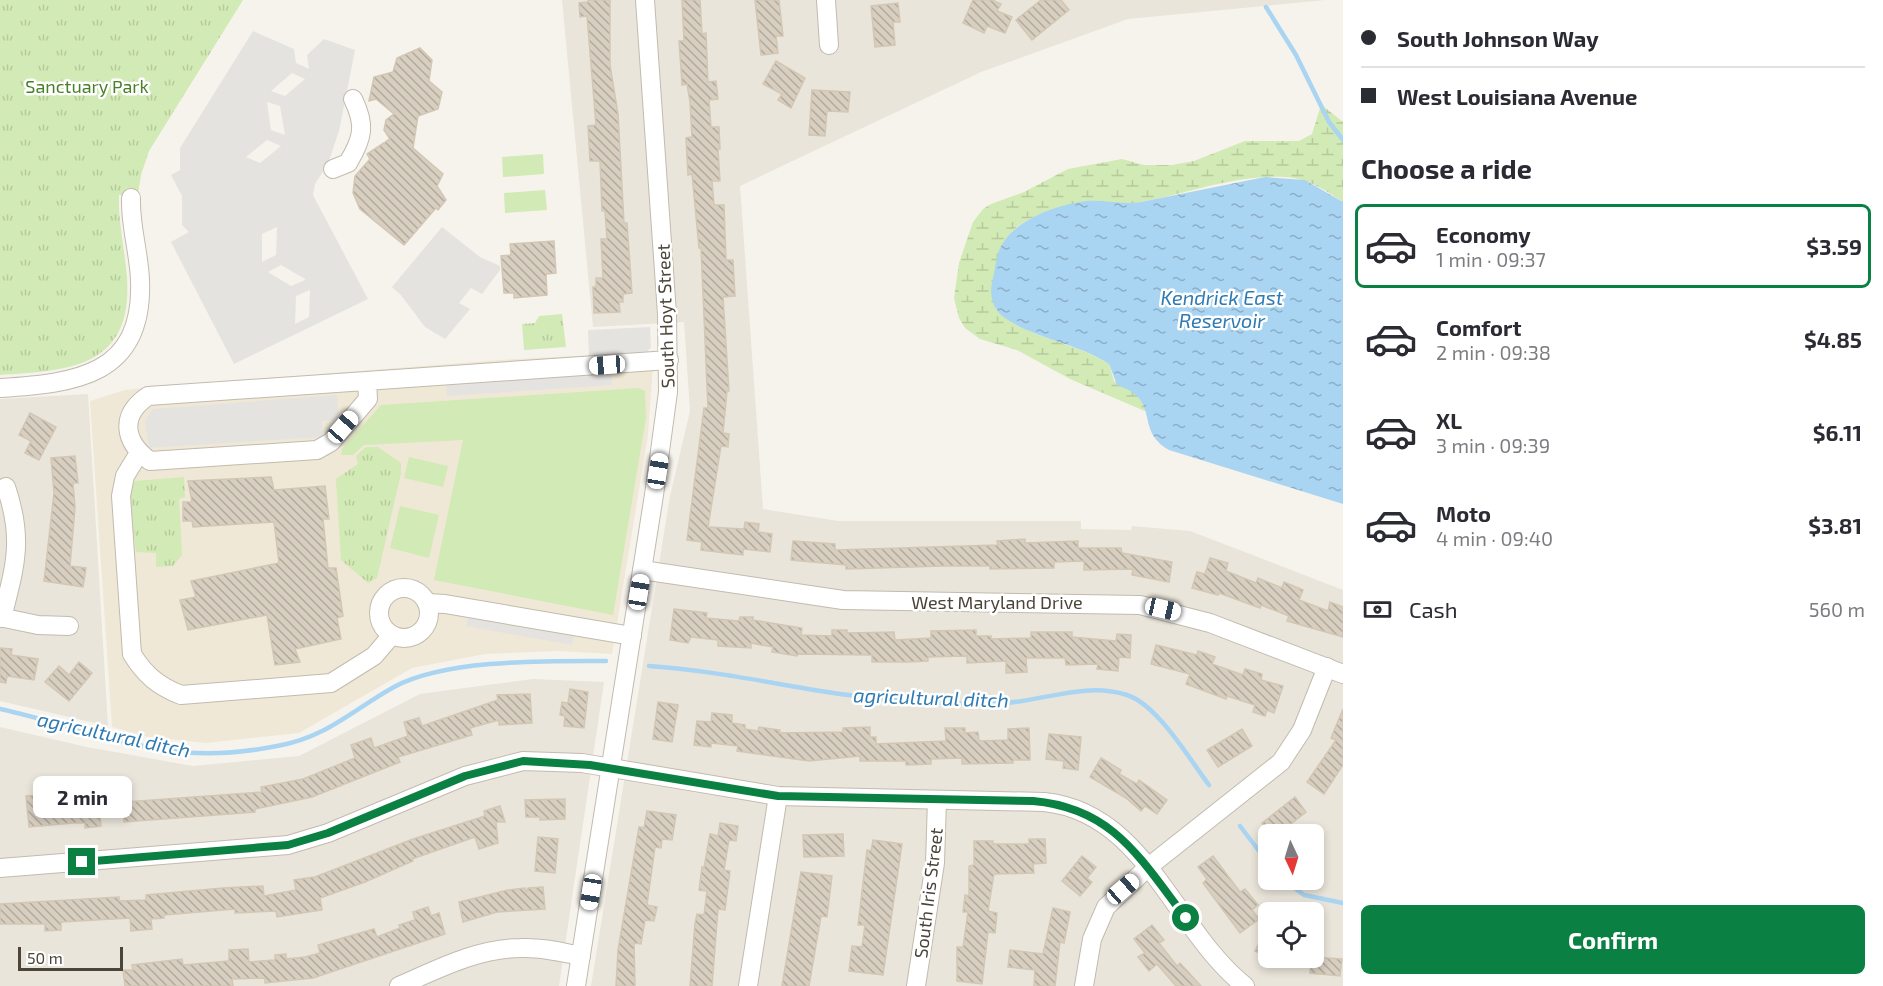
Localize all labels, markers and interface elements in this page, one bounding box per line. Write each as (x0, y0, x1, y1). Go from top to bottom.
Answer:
text: South Johnson Way (1397, 25, 1599, 51)
park label: Sanctuary Park (25, 75, 149, 97)
text: West Louisiana Avenue (1397, 83, 1637, 109)
text: Choose a ride (1361, 152, 1532, 184)
icon: car (1364, 219, 1418, 273)
text: Economy (1436, 221, 1531, 247)
text: $3.59 (1806, 233, 1862, 259)
street label: South Hoyt Street (651, 243, 679, 389)
text: 1 min · 09:37 (1436, 247, 1546, 271)
water label: Kendrick East Reservoir (1161, 285, 1284, 332)
icon: car (1364, 312, 1418, 366)
text: Comfort (1436, 314, 1521, 340)
text: $4.85 (1804, 326, 1862, 352)
text: 2 min · 09:38 (1436, 340, 1551, 364)
car (588, 355, 626, 375)
icon: car (1364, 405, 1418, 459)
text: XL (1436, 407, 1462, 433)
car (324, 408, 362, 446)
text: $6.11 (1813, 419, 1862, 445)
text: 3 min · 09:39 (1436, 433, 1550, 457)
car (646, 452, 670, 490)
icon: car (1364, 498, 1418, 552)
text: Moto (1436, 500, 1491, 526)
text: $3.81 (1808, 512, 1862, 538)
text: 4 min · 09:40 (1436, 526, 1553, 550)
car (627, 573, 651, 611)
street label: West Maryland Drive (911, 591, 1083, 613)
icon: cash (1361, 593, 1394, 626)
car (1143, 596, 1183, 622)
text: Cash (1409, 596, 1458, 622)
text: 560 m (1809, 597, 1865, 621)
water label: agricultural ditch (853, 682, 1009, 712)
water label: agricultural ditch (35, 706, 193, 762)
callout: 2 min (32, 775, 132, 817)
text: 2 min (57, 785, 108, 809)
north arrow (1258, 824, 1324, 890)
map controls (1258, 824, 1324, 968)
street label: South Iris Street (909, 826, 947, 960)
route end (68, 848, 95, 875)
car (1104, 870, 1142, 908)
car (579, 873, 603, 911)
button: locate (1258, 902, 1324, 968)
route start (1172, 904, 1199, 931)
button: Confirm (1361, 905, 1865, 974)
scale bar (18, 944, 123, 972)
text: 50 m (27, 948, 63, 967)

